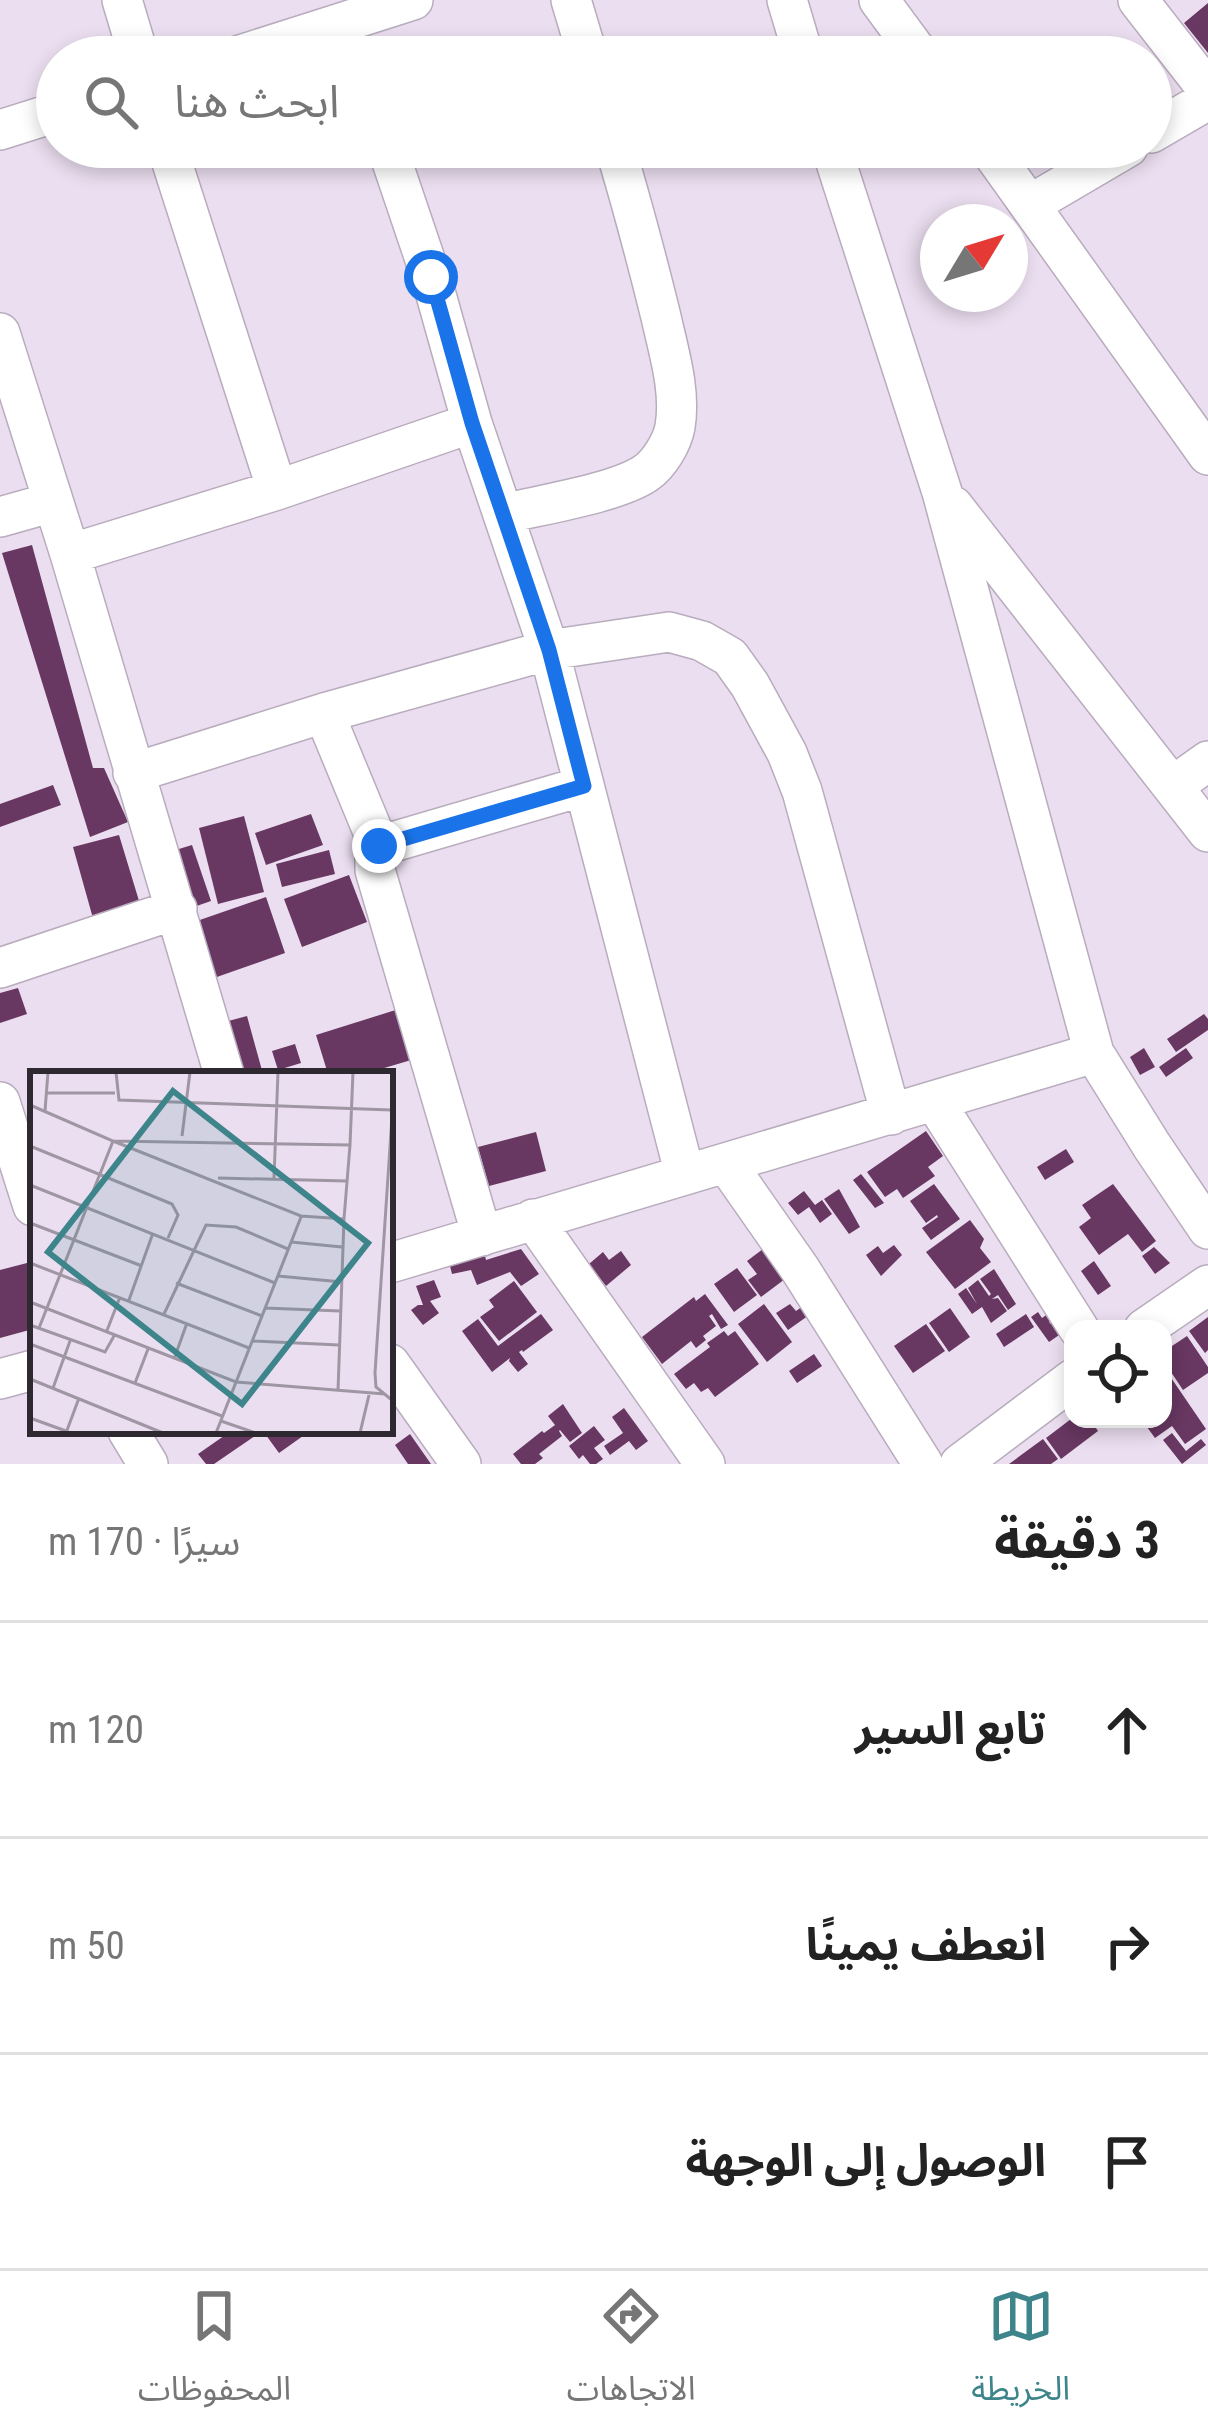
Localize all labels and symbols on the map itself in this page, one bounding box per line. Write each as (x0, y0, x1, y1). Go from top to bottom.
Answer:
north arrow (920, 204, 1028, 312)
route start (404, 250, 458, 304)
route end (352, 819, 406, 873)
inset map (30, 1071, 393, 1434)

